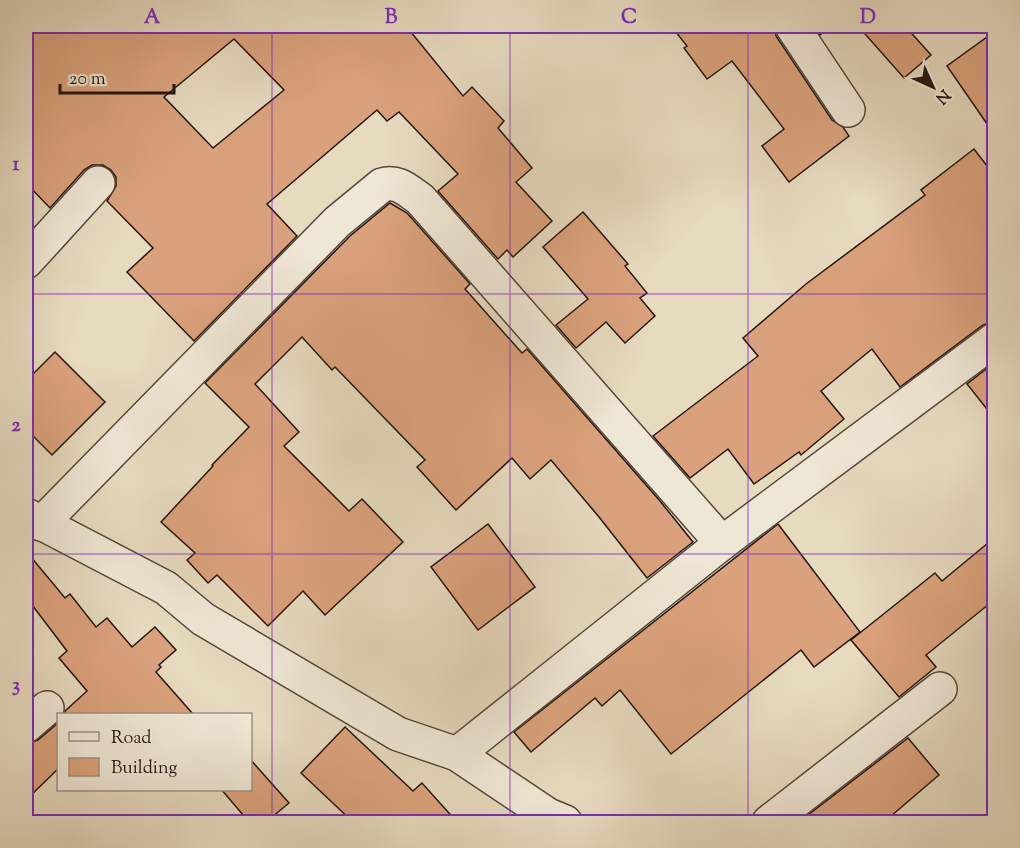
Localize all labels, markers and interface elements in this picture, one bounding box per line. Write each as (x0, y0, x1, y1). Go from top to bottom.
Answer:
text: A (144, 4, 161, 33)
text: B (385, 4, 398, 33)
text: C (621, 4, 637, 33)
text: D (860, 4, 876, 33)
scale bar (60, 57, 174, 95)
north arrow (903, 57, 963, 117)
text: 20 m (69, 67, 106, 93)
text: N (929, 83, 954, 109)
text: 1 (13, 151, 20, 180)
text: 2 (11, 412, 21, 441)
text: 3 (12, 672, 20, 701)
legend (57, 713, 252, 791)
text: Road (111, 726, 151, 752)
text: Building (111, 756, 177, 782)

